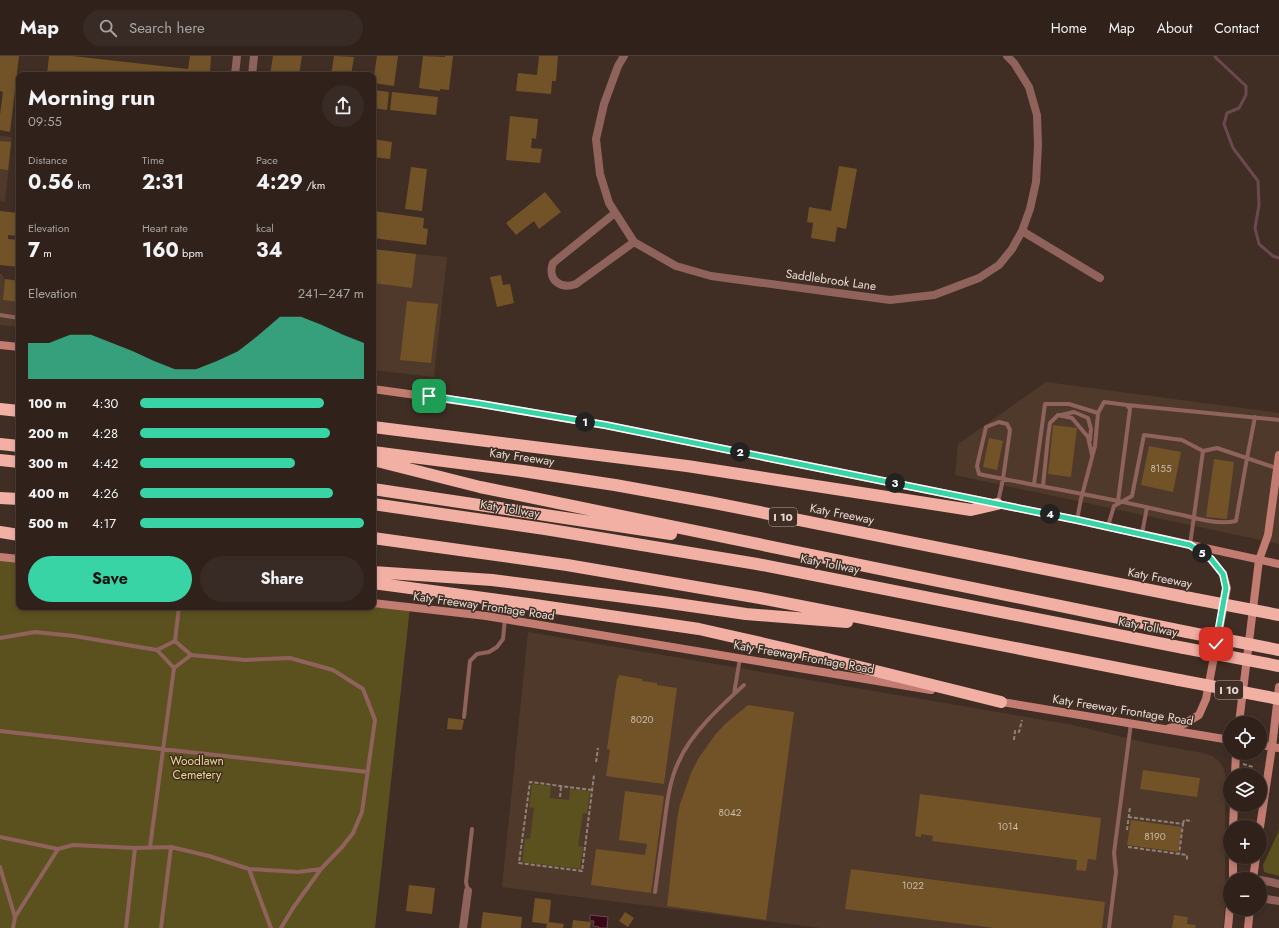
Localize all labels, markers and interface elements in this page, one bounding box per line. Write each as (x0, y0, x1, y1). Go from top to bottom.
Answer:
search box (83, 10, 363, 46)
text: Map (20, 14, 59, 41)
icon: search (97, 17, 119, 39)
text: Search here (129, 17, 205, 39)
text: Home (1051, 18, 1087, 38)
text: Map (1109, 18, 1135, 38)
text: About (1157, 18, 1192, 38)
text: Contact (1214, 18, 1259, 38)
text: Morning run (28, 81, 155, 113)
button: share (322, 85, 364, 127)
text: 09:55 (28, 112, 62, 131)
text: Distance (28, 152, 67, 168)
text: Time (142, 152, 164, 168)
text: Pace (256, 152, 278, 168)
text: 0.56 (28, 168, 74, 197)
text: 2:31 (142, 168, 184, 197)
text: 4:29 (256, 168, 303, 197)
text: km (74, 177, 91, 193)
text: /km (303, 177, 325, 193)
text: Elevation (28, 220, 70, 236)
text: Heart rate (142, 220, 188, 236)
text: kcal (256, 220, 274, 236)
text: 7 (28, 236, 40, 265)
text: 160 (142, 236, 179, 265)
text: 34 (256, 236, 282, 265)
text: m (40, 245, 52, 261)
text: bpm (179, 245, 203, 261)
street label: Saddlebrook Lane (784, 265, 878, 295)
text: Elevation (28, 284, 77, 303)
text: 241–247 m (298, 284, 364, 303)
pin (412, 379, 446, 413)
icon: arrive (418, 385, 440, 407)
text: 100 m (28, 394, 66, 413)
text: 4:30 (92, 394, 118, 413)
pin: 1 (575, 412, 595, 432)
text: 1 (582, 414, 588, 430)
text: 200 m (28, 424, 68, 443)
text: 4:28 (92, 424, 118, 443)
pin: 2 (730, 442, 750, 462)
street label: Katy Freeway (488, 444, 556, 471)
text: 2 (736, 444, 744, 460)
text: 300 m (28, 454, 68, 473)
text: 4:42 (92, 454, 118, 473)
house number: 8155 (1150, 461, 1172, 476)
pin: 3 (885, 473, 905, 493)
text: 3 (892, 475, 898, 491)
text: 400 m (28, 484, 69, 503)
text: 4:26 (92, 484, 118, 503)
street label: Katy Tollway (479, 495, 542, 523)
street label: Katy Freeway (808, 499, 876, 529)
pin: 4 (1040, 504, 1060, 524)
text: 4 (1046, 506, 1054, 522)
road number: I 10 (769, 508, 797, 526)
text: 500 m (28, 514, 68, 533)
text: 4:17 (92, 514, 116, 533)
pin: 5 (1192, 543, 1212, 563)
text: 5 (1198, 545, 1206, 561)
street label: Katy Tollway (799, 549, 862, 579)
button: Save (28, 556, 192, 602)
button: Share (200, 556, 364, 602)
street label: Katy Freeway (1126, 563, 1194, 593)
street label: Katy Freeway Frontage Road (412, 587, 556, 625)
street label: Katy Tollway (1117, 612, 1180, 642)
pin (1199, 627, 1233, 661)
icon: check (1205, 633, 1227, 655)
street label: Katy Freeway Frontage Road (732, 636, 876, 678)
road number: I 10 (1215, 681, 1243, 699)
street label: Katy Freeway Frontage Road (1051, 690, 1195, 730)
house number: 8020 (630, 712, 654, 727)
map controls (1223, 716, 1267, 916)
button: locate (1223, 716, 1267, 760)
park label: Woodlawn Cemetery (170, 752, 224, 784)
button: layers (1223, 768, 1267, 812)
house number: 8042 (719, 805, 742, 820)
house number: 1014 (998, 819, 1019, 834)
button: + (1223, 820, 1267, 864)
house number: 8190 (1144, 829, 1166, 844)
button: − (1223, 872, 1267, 916)
house number: 1022 (902, 878, 924, 893)

